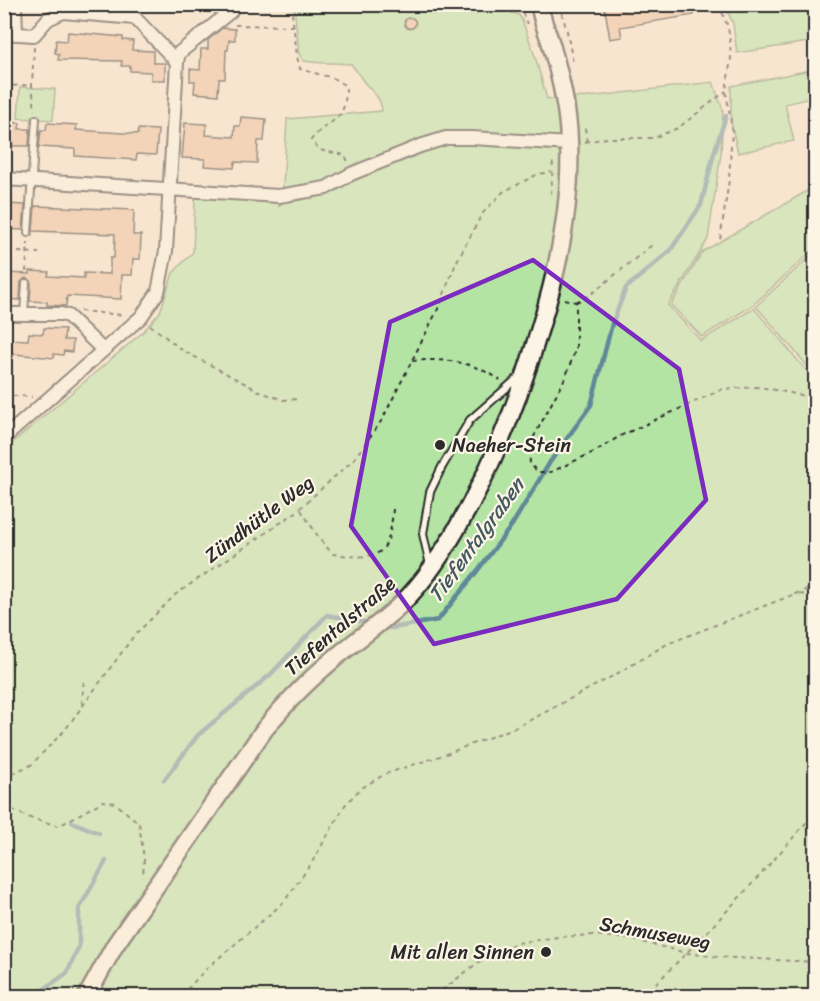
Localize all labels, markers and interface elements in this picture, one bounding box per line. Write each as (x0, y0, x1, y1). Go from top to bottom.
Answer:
place label: Naeher-Stein (452, 428, 571, 463)
marker: Naeher-Stein (433, 438, 447, 452)
street label: Zündhütle Weg (196, 466, 322, 572)
water label: Tiefentalgraben (418, 467, 536, 611)
street label: Tiefentalstraße (276, 567, 404, 685)
street label: Schmuseweg (597, 906, 713, 960)
place label: Mit allen Sinnen (390, 935, 534, 970)
marker: Mit allen Sinnen (539, 945, 553, 959)

